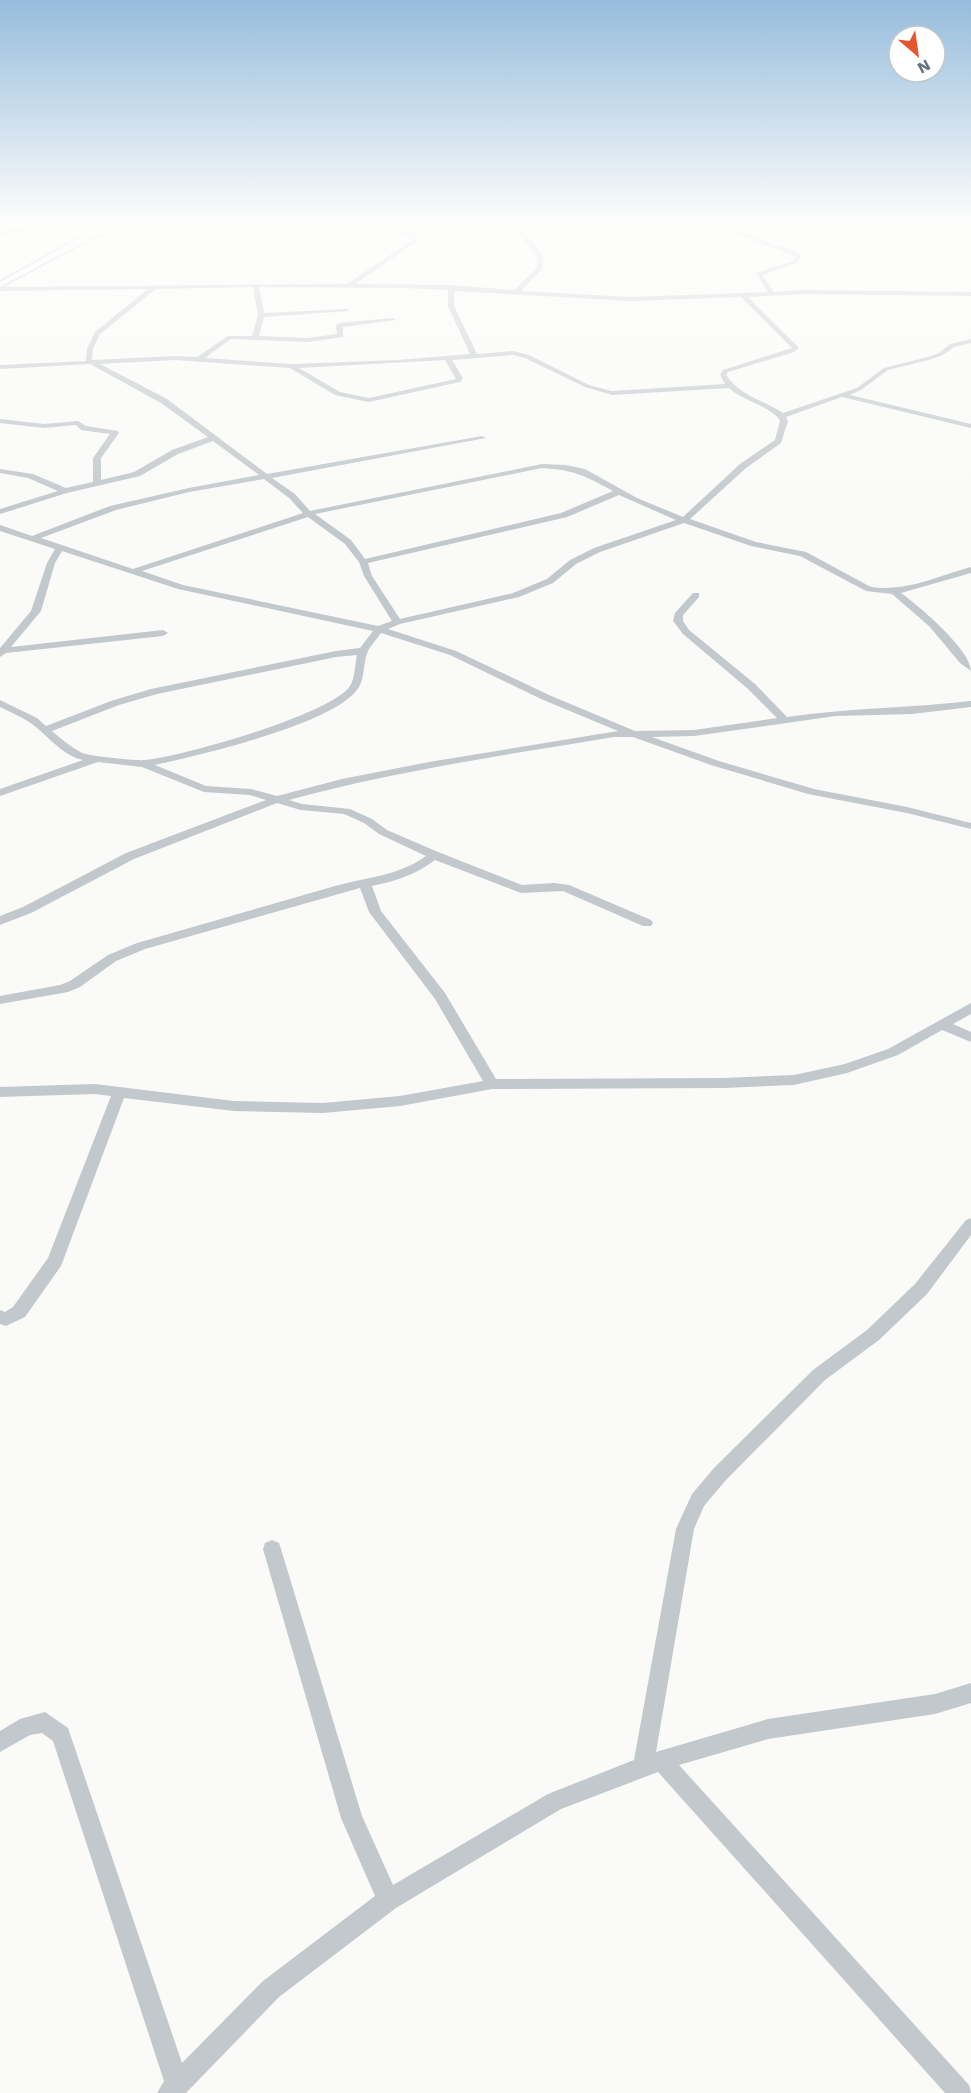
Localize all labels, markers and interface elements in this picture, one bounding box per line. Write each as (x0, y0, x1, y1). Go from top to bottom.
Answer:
north arrow (887, 24, 947, 84)
text: N (914, 55, 934, 78)

